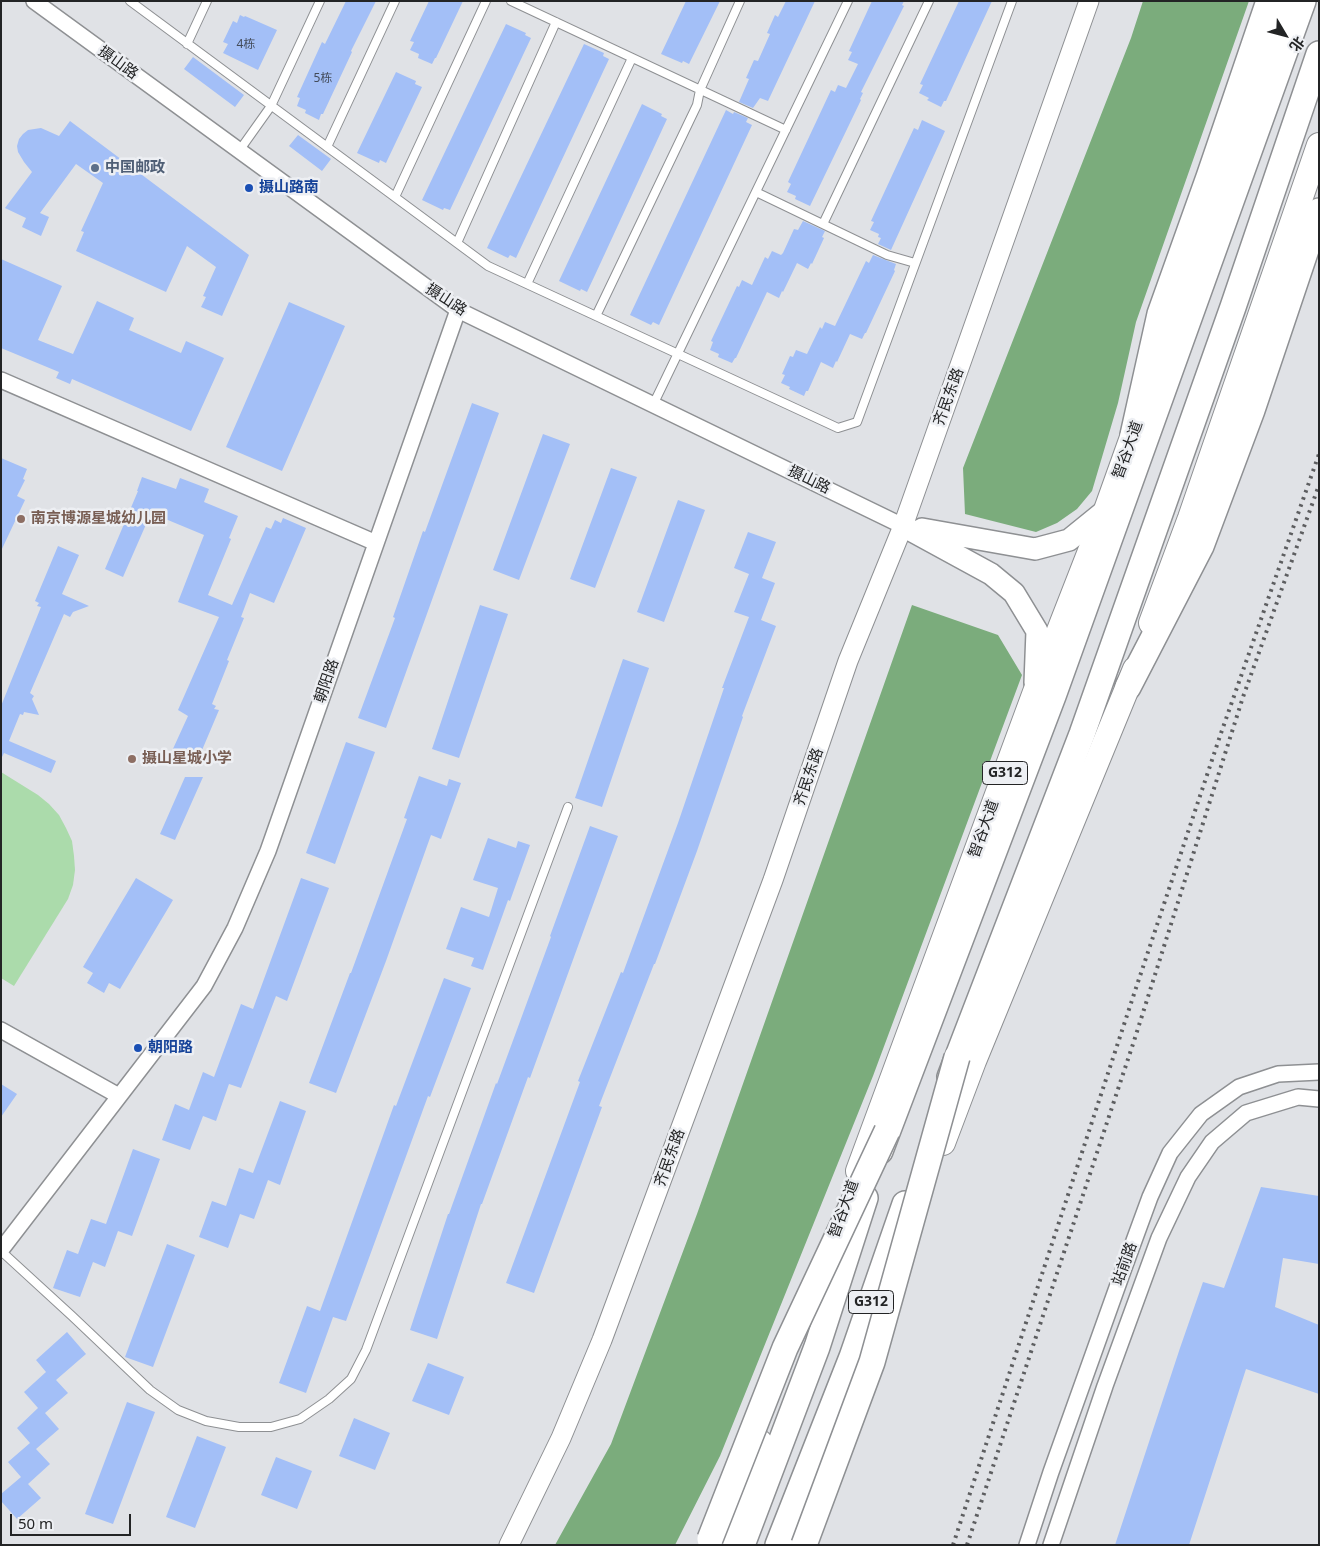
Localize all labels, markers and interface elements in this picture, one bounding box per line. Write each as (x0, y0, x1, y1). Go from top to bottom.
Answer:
north arrow (1260, 10, 1310, 60)
text: 北 (1286, 33, 1309, 56)
house number: 4栋 (237, 38, 255, 52)
street label: 摄山路 (95, 42, 141, 84)
house number: 5栋 (314, 72, 332, 86)
place label: 中国邮政 (105, 159, 165, 177)
marker: 中国邮政 (89, 162, 101, 174)
place label: 摄山路南 (259, 179, 319, 197)
marker: 摄山路南 (243, 182, 255, 194)
street label: 摄山路 (422, 280, 470, 320)
street label: 齐民东路 (930, 366, 968, 428)
street label: 智谷大道 (1109, 419, 1147, 481)
street label: 摄山路 (785, 462, 833, 498)
place label: 南京博源星城幼儿园 (31, 510, 166, 528)
marker: 南京博源星城幼儿园 (15, 513, 27, 525)
street label: 朝阳路 (311, 657, 343, 705)
street label: 齐民东路 (791, 746, 827, 808)
place label: 摄山星城小学 (142, 750, 232, 768)
marker: 摄山星城小学 (126, 753, 138, 765)
road number: G312 (982, 761, 1028, 784)
street label: 智谷大道 (965, 798, 1003, 860)
place label: 朝阳路 (148, 1039, 193, 1057)
marker: 朝阳路 (132, 1042, 144, 1054)
street label: 齐民东路 (651, 1127, 689, 1189)
street label: 智谷大道 (825, 1178, 863, 1240)
street label: 站前路 (1109, 1240, 1141, 1288)
road number: G312 (848, 1290, 894, 1314)
scale bar (12, 1504, 134, 1536)
text: 50 m (18, 1513, 53, 1533)

